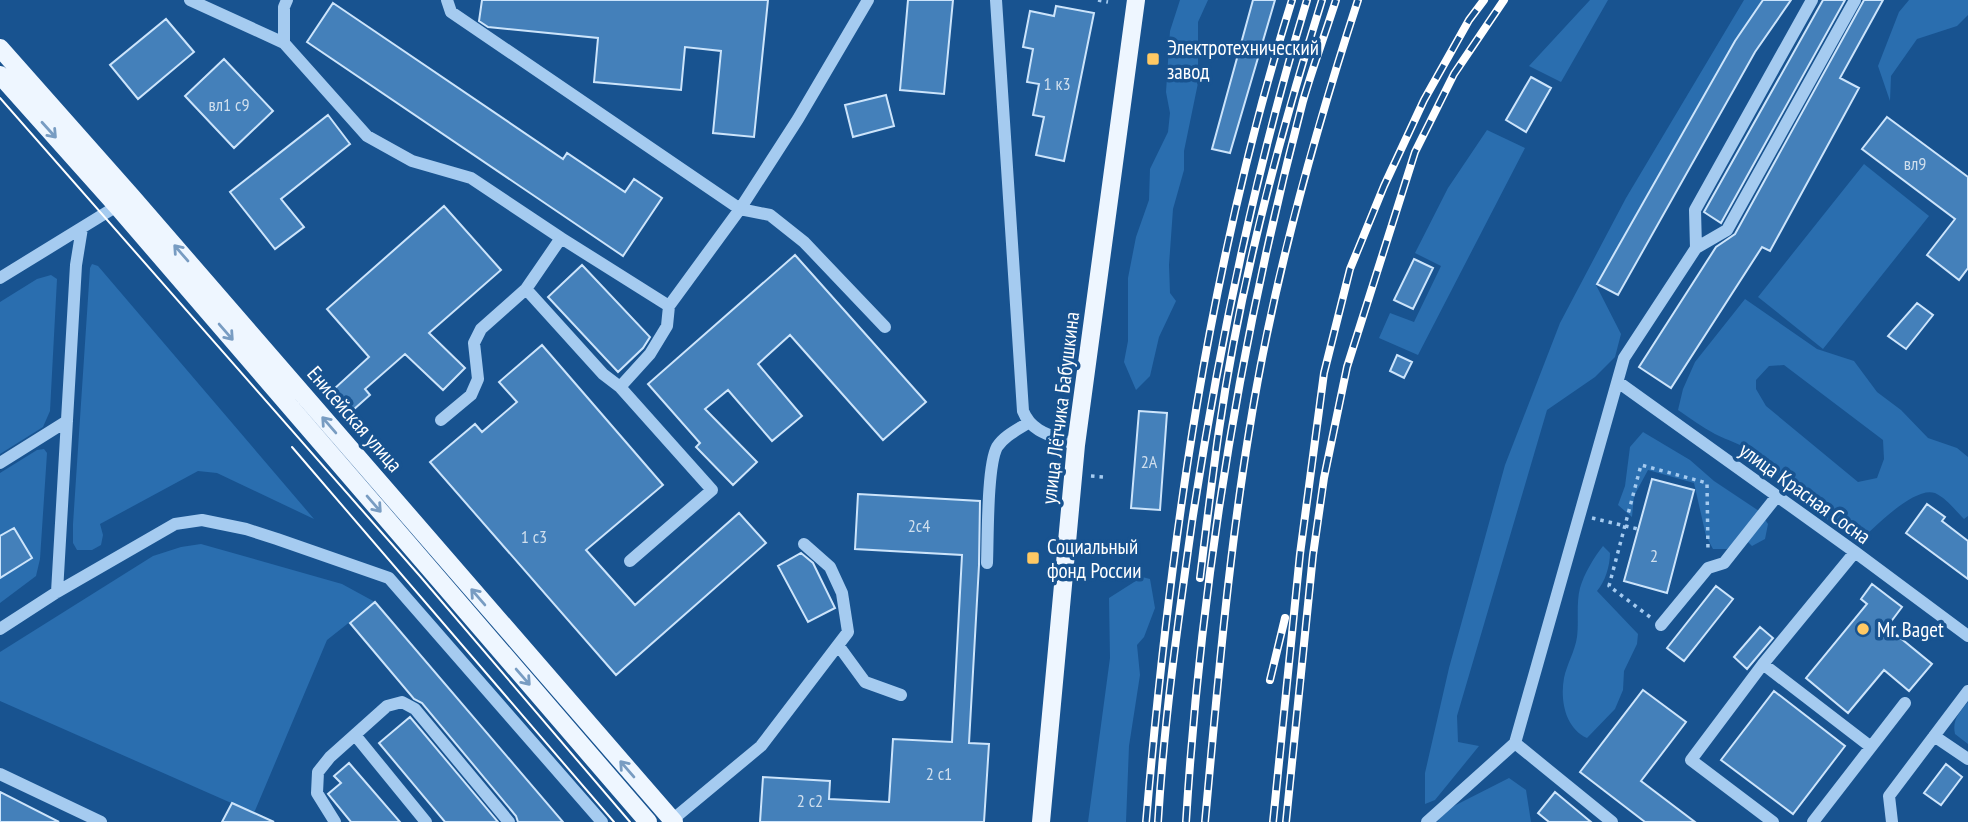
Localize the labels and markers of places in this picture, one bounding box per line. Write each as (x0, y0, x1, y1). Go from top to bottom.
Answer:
place label: Электротехнический завод (1167, 34, 1319, 85)
marker: Электротехнический завод (1145, 51, 1161, 67)
place label: Социальный фонд России (1047, 533, 1141, 584)
marker: Социальный фонд России (1025, 550, 1041, 566)
place label: Mr. Baget (1877, 616, 1944, 643)
marker: Mr. Baget (1855, 621, 1871, 637)

